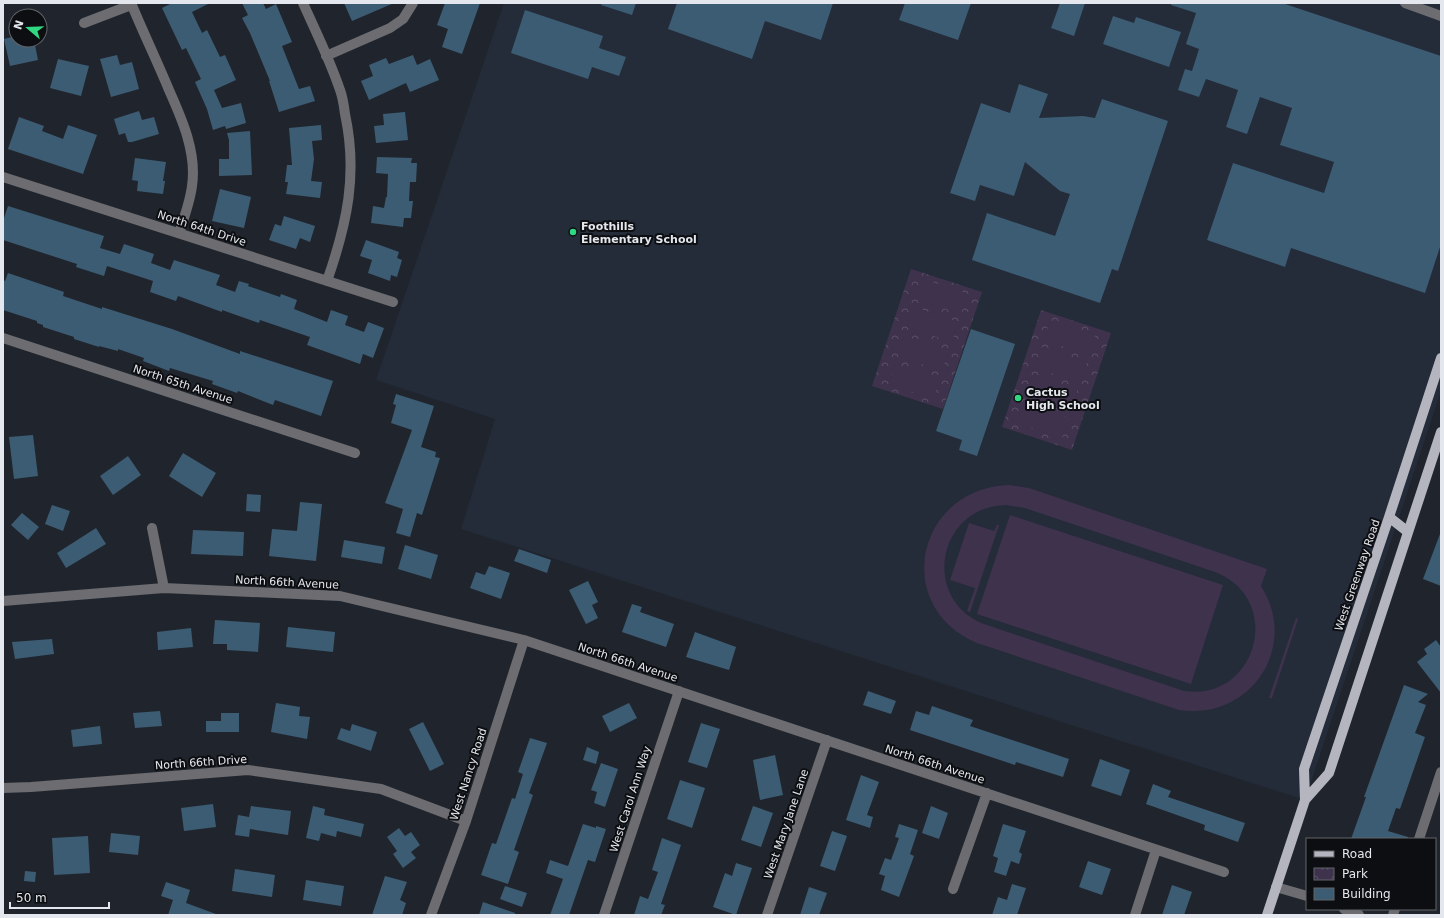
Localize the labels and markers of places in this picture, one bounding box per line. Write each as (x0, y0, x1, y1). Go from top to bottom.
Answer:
place label: Foothills Elementary School (581, 220, 697, 246)
marker: Foothills Elementary School (568, 227, 578, 237)
place label: Cactus High School (1026, 386, 1100, 412)
marker: Cactus High School (1013, 393, 1023, 403)

